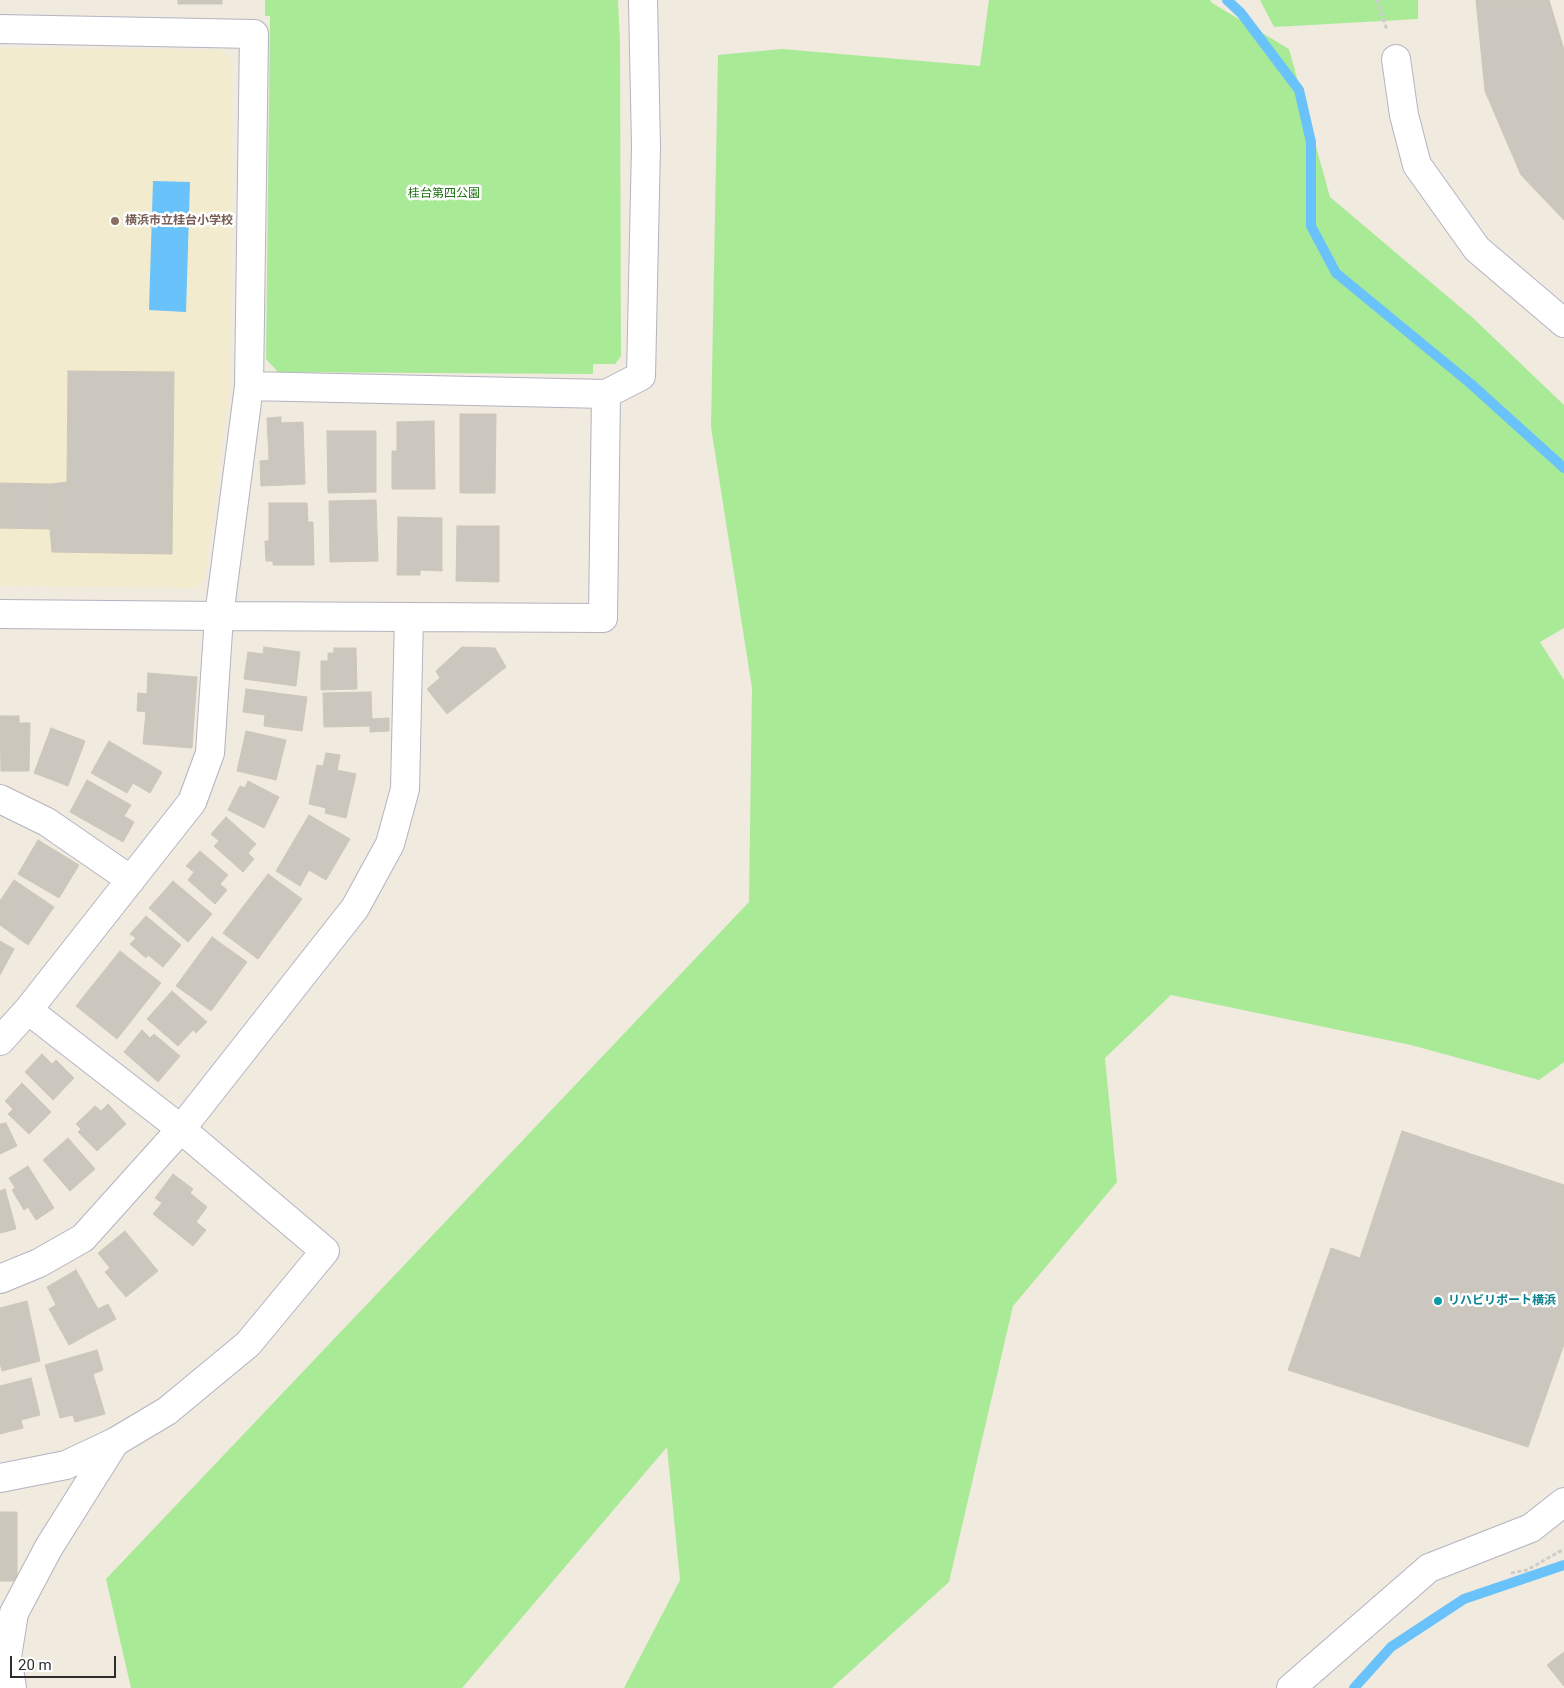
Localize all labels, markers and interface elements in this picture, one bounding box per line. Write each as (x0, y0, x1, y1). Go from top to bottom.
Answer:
park label: 桂台第四公園 (408, 187, 480, 201)
place label: 横浜市立桂台小学校 (125, 214, 233, 228)
marker: 横浜市立桂台小学校 (109, 215, 121, 227)
place label: リハビリポート横浜 (1448, 1294, 1556, 1308)
marker: リハビリポート横浜 (1432, 1295, 1444, 1307)
scale bar (12, 1646, 119, 1678)
text: 20 m (18, 1656, 52, 1674)

